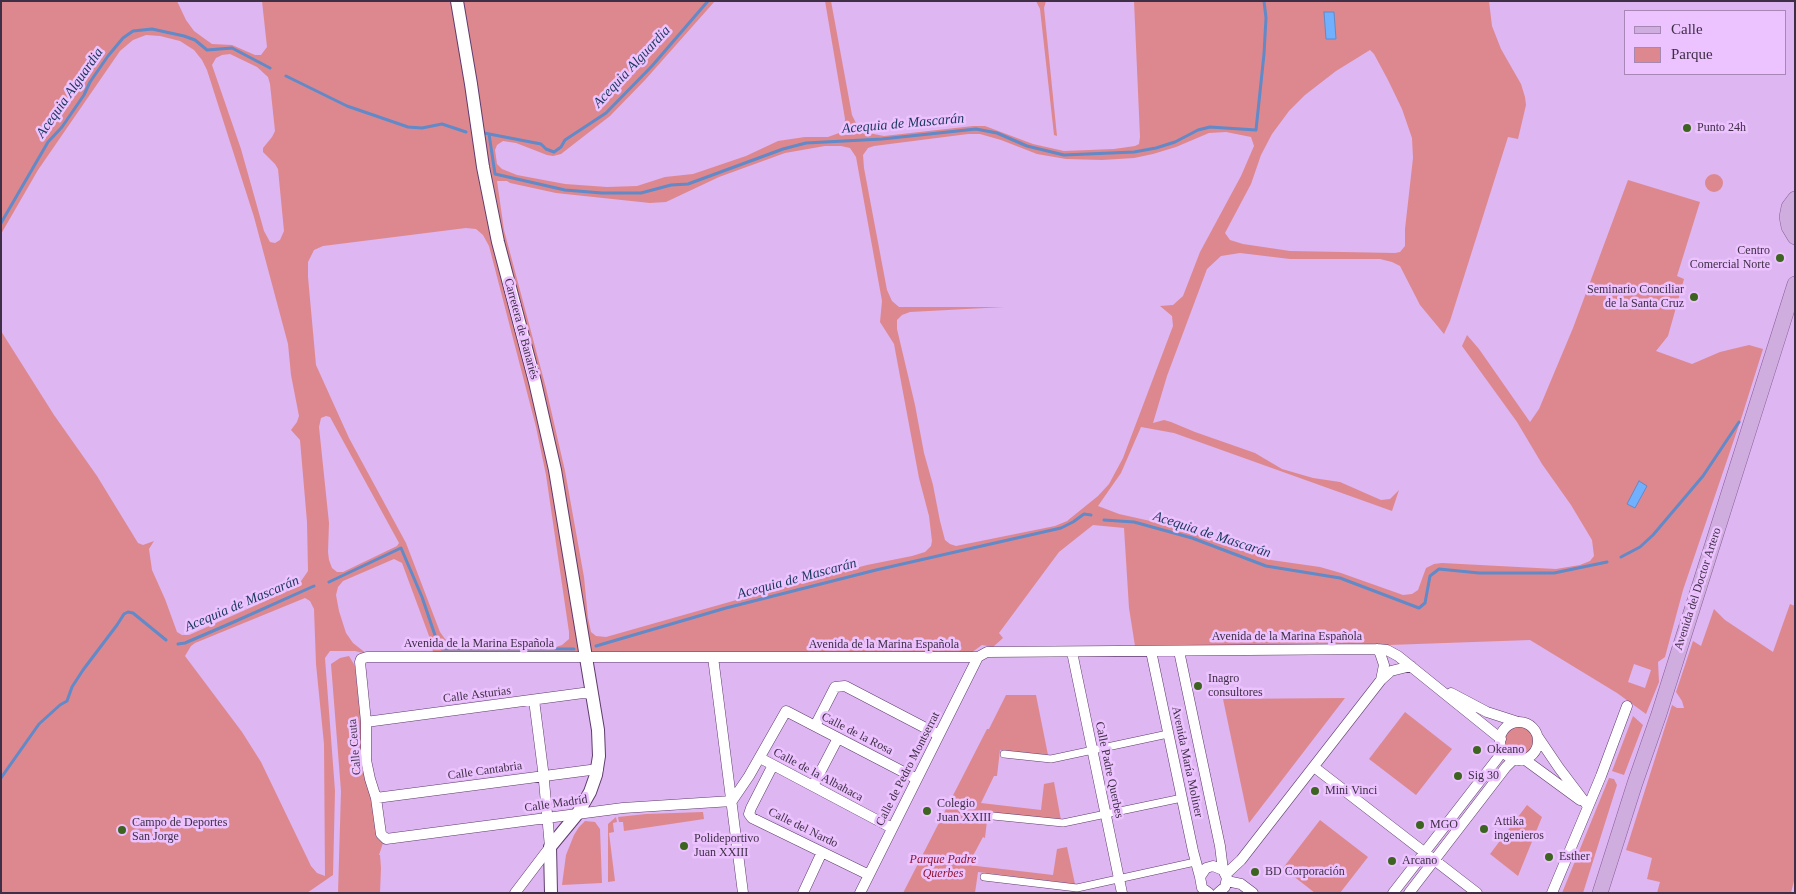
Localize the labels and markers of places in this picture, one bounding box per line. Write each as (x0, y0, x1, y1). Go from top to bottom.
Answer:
place label: Punto 24h (1697, 121, 1746, 135)
marker: Punto 24h (1681, 122, 1693, 134)
place label: Centro Comercial Norte (1690, 244, 1770, 272)
marker: Centro Comercial Norte (1774, 252, 1786, 264)
place label: Seminario Conciliar de la Santa Cruz (1587, 283, 1684, 311)
marker: Seminario Conciliar de la Santa Cruz (1688, 291, 1700, 303)
place label: Inagro consultores (1208, 672, 1263, 700)
marker: Inagro consultores (1192, 680, 1204, 692)
place label: Okeano (1487, 743, 1524, 757)
marker: Okeano (1471, 744, 1483, 756)
place label: Sig 30 (1468, 769, 1499, 783)
marker: Sig 30 (1452, 770, 1464, 782)
place label: Mini Vinci (1325, 784, 1377, 798)
marker: Mini Vinci (1309, 785, 1321, 797)
place label: Colegio Juan XXIII (937, 797, 991, 825)
marker: Colegio Juan XXIII (921, 805, 933, 817)
place label: Attika ingenieros (1494, 815, 1544, 843)
place label: Campo de Deportes San Jorge (132, 816, 227, 844)
place label: MGO (1430, 818, 1458, 832)
marker: MGO (1414, 819, 1426, 831)
marker: Attika ingenieros (1478, 823, 1490, 835)
marker: Campo de Deportes San Jorge (116, 824, 128, 836)
place label: Polideportivo Juan XXIII (694, 832, 759, 860)
marker: Polideportivo Juan XXIII (678, 840, 690, 852)
place label: Esther (1559, 850, 1590, 864)
marker: Esther (1543, 851, 1555, 863)
place label: Arcano (1402, 854, 1437, 868)
marker: Arcano (1386, 855, 1398, 867)
place label: BD Corporación (1265, 865, 1345, 879)
marker: BD Corporación (1249, 866, 1261, 878)

